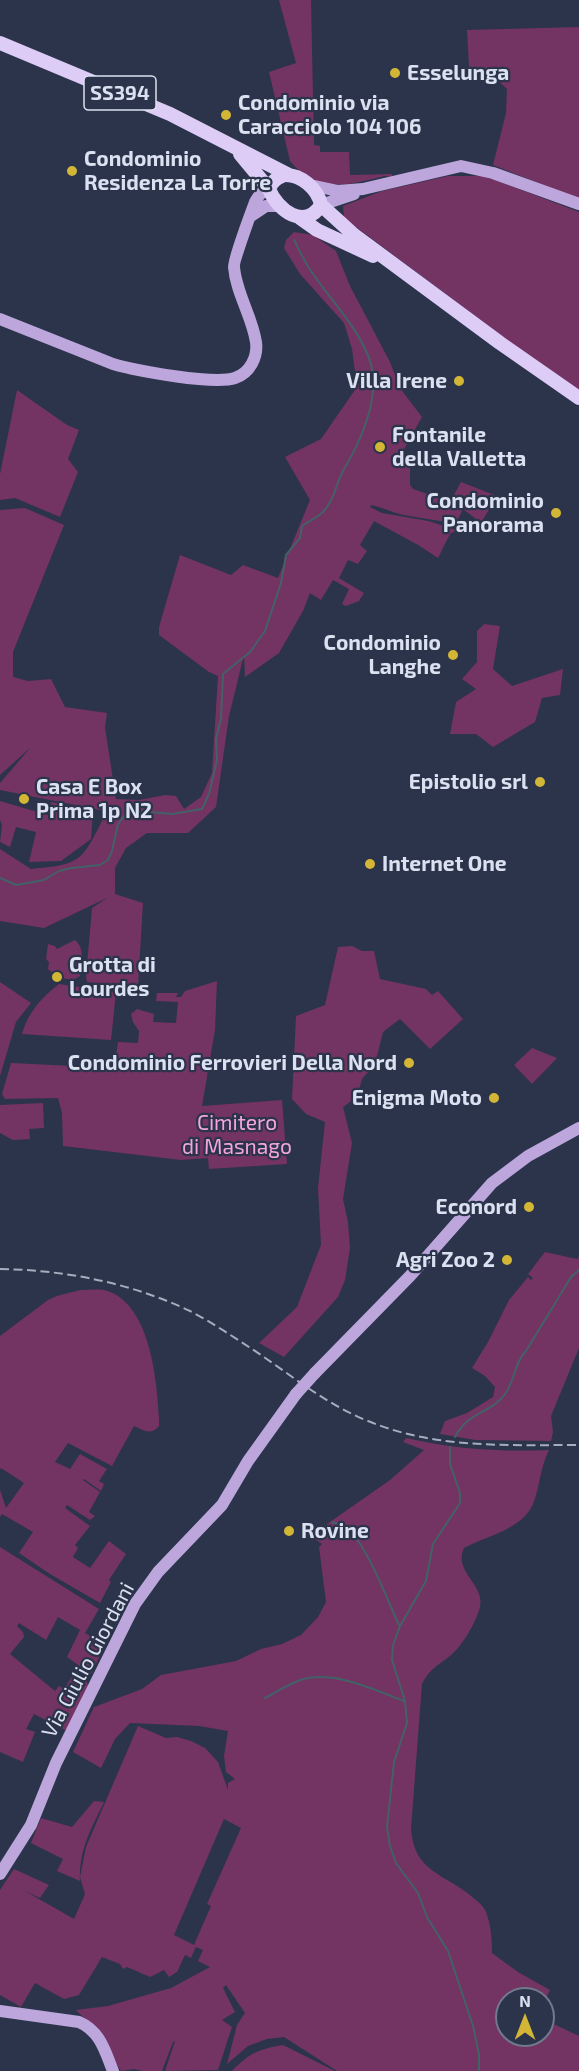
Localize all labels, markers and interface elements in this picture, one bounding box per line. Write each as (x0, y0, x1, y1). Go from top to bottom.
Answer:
place label: Esselunga (407, 60, 509, 86)
marker: Esselunga (388, 66, 402, 80)
road number: SS394 (84, 76, 156, 110)
place label: Condominio via Caracciolo 104 106 (238, 90, 421, 140)
marker: Condominio via Caracciolo 104 106 (219, 108, 233, 122)
place label: Condominio Residenza La Torre (84, 146, 271, 196)
marker: Condominio Residenza La Torre (65, 164, 79, 178)
place label: Villa Irene (346, 368, 447, 394)
marker: Villa Irene (452, 374, 466, 388)
place label: Fontanile della Valletta (392, 422, 526, 472)
marker: Fontanile della Valletta (373, 440, 387, 454)
place label: Condominio Panorama (427, 488, 544, 538)
marker: Condominio Panorama (549, 506, 563, 520)
place label: Condominio Langhe (324, 630, 441, 680)
marker: Condominio Langhe (446, 648, 460, 662)
place label: Epistolio srl (409, 769, 528, 795)
place label: Casa E Box Prima 1p N2 (36, 774, 152, 824)
marker: Epistolio srl (533, 775, 547, 789)
marker: Casa E Box Prima 1p N2 (17, 792, 31, 806)
place label: Internet One (382, 851, 507, 877)
marker: Internet One (363, 857, 377, 871)
place label: Grotta di Lourdes (69, 952, 156, 1002)
marker: Grotta di Lourdes (50, 970, 64, 984)
place label: Condominio Ferrovieri Della Nord (68, 1050, 397, 1076)
marker: Condominio Ferrovieri Della Nord (402, 1056, 416, 1070)
place label: Enigma Moto (352, 1085, 482, 1111)
marker: Enigma Moto (487, 1091, 501, 1105)
park label: Cimitero di Masnago (182, 1110, 292, 1160)
place label: Econord (436, 1194, 517, 1220)
marker: Econord (522, 1200, 536, 1214)
place label: Agri Zoo 2 (396, 1247, 495, 1273)
marker: Agri Zoo 2 (500, 1253, 514, 1267)
place label: Rovine (301, 1518, 369, 1544)
marker: Rovine (282, 1524, 296, 1538)
street label: Via Giulio Giordani (36, 1578, 140, 1742)
north arrow (495, 1987, 555, 2047)
text: N (519, 1991, 531, 2010)

